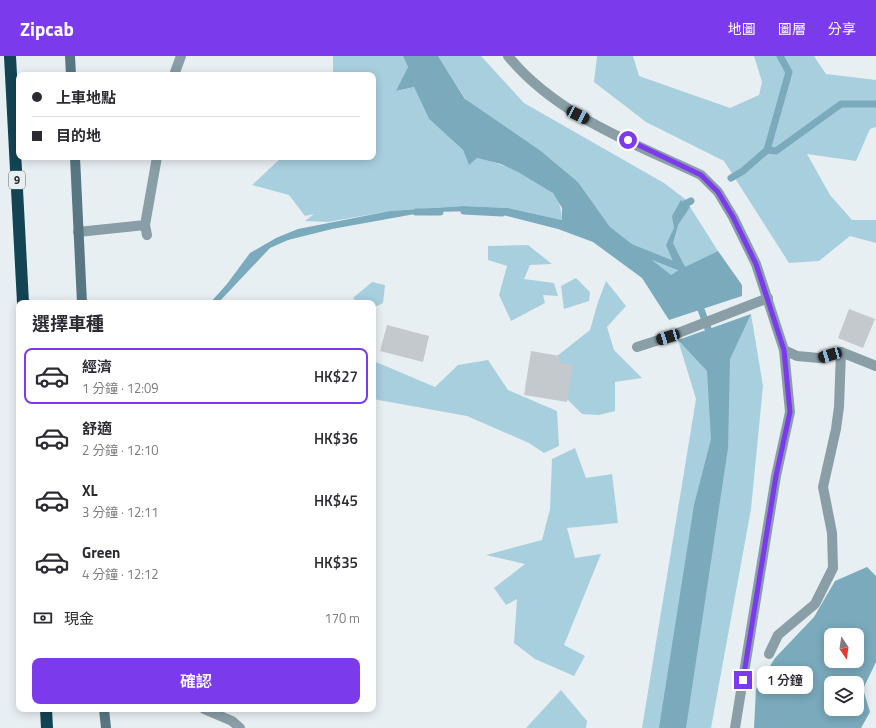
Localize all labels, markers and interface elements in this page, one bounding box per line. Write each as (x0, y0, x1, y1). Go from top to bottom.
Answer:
text: Zipcab (20, 14, 74, 43)
text: 地圖 (728, 18, 756, 39)
text: 圖層 (778, 18, 806, 39)
text: 分享 (828, 18, 856, 39)
text: 上車地點 (56, 86, 116, 109)
car (565, 104, 591, 126)
text: 目的地 (56, 124, 101, 147)
route start (619, 131, 637, 149)
road number: 9 (9, 171, 25, 189)
text: 選擇車種 (32, 310, 104, 337)
car (655, 328, 681, 346)
car (817, 346, 843, 364)
text: 經濟 (82, 355, 112, 378)
icon: car (34, 358, 70, 394)
text: HK$27 (314, 365, 358, 388)
text: 1 分鐘 · 12:09 (82, 378, 159, 398)
text: 舒適 (82, 417, 112, 440)
icon: car (34, 420, 70, 456)
text: HK$36 (314, 427, 358, 450)
text: 2 分鐘 · 12:10 (82, 440, 159, 460)
text: XL (82, 479, 98, 502)
icon: car (34, 482, 70, 518)
text: HK$45 (314, 489, 358, 512)
text: 3 分鐘 · 12:11 (82, 502, 159, 522)
text: Green (82, 541, 120, 564)
icon: car (34, 544, 70, 580)
text: HK$35 (314, 551, 358, 574)
text: 4 分鐘 · 12:12 (82, 564, 159, 584)
icon: cash (32, 607, 54, 629)
text: 現金 (64, 607, 94, 630)
text: 170 m (324, 608, 360, 628)
north arrow (824, 628, 864, 668)
map controls (824, 628, 864, 716)
button: 確認 (32, 658, 360, 704)
callout: 1 分鐘 (757, 666, 813, 694)
text: 1 分鐘 (767, 670, 803, 690)
route end (734, 671, 752, 689)
button: layers (824, 676, 864, 716)

